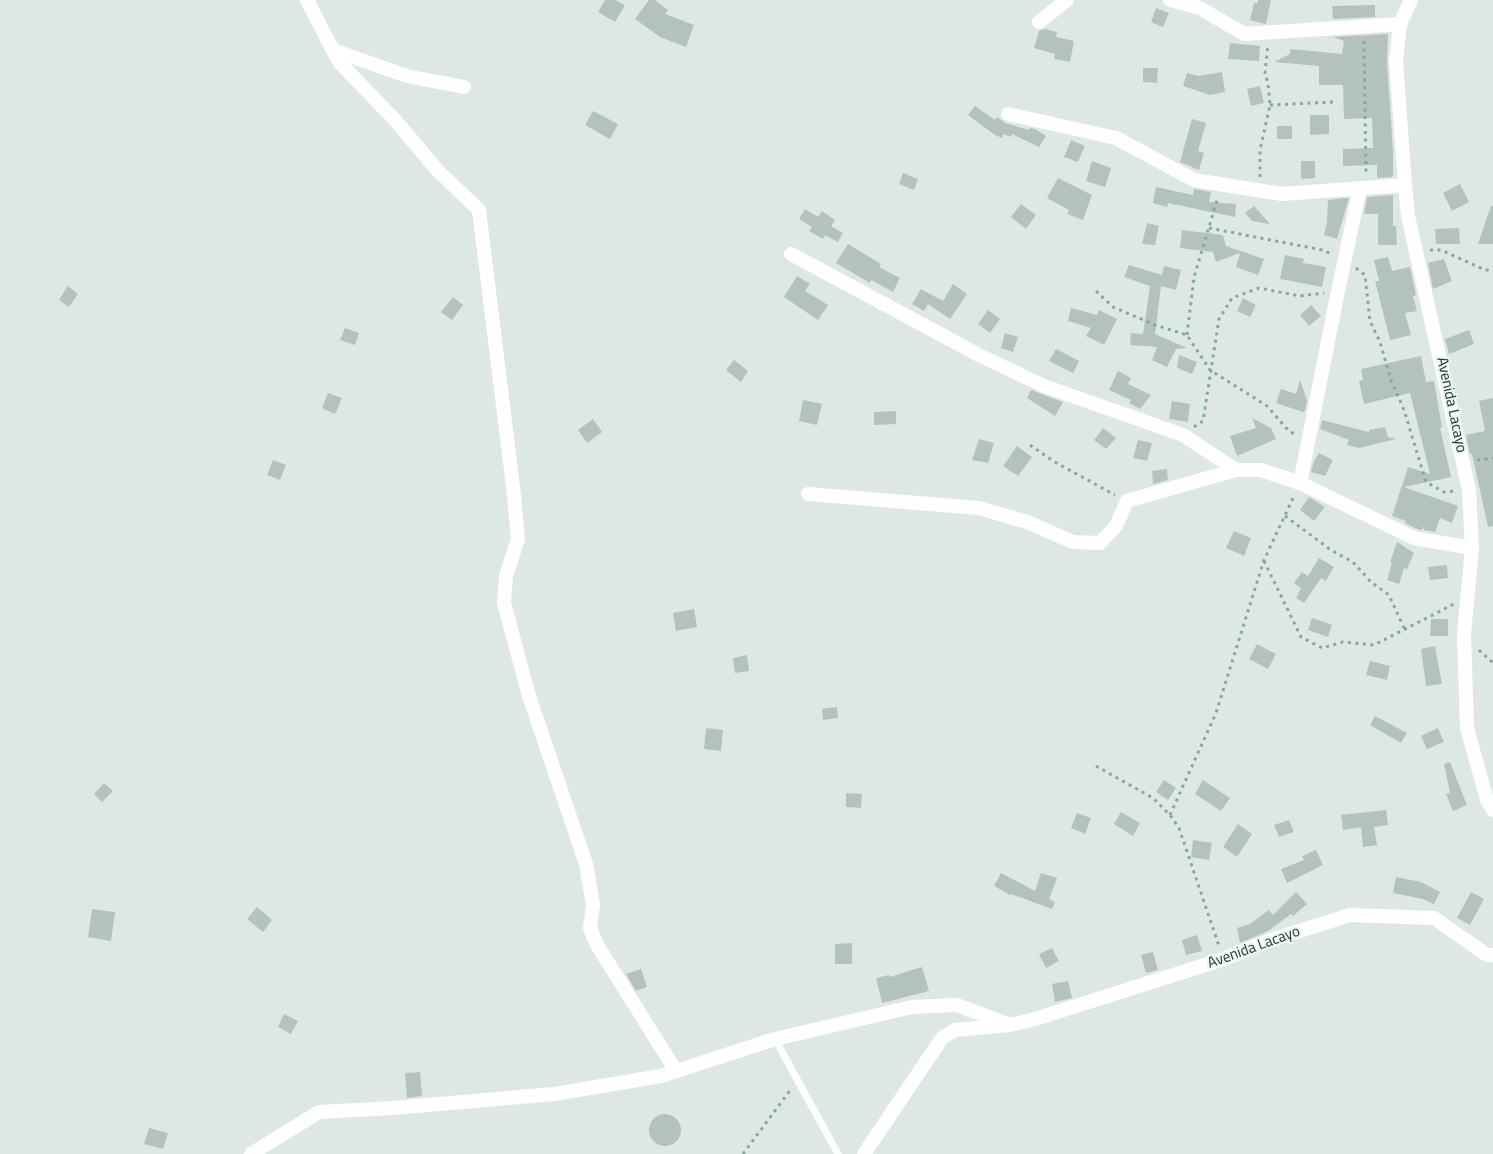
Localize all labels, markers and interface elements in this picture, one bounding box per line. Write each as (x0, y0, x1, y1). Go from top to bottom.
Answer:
street label: Avenida Lacayo (1432, 356, 1470, 454)
street label: Avenida Lacayo (1205, 923, 1303, 973)

